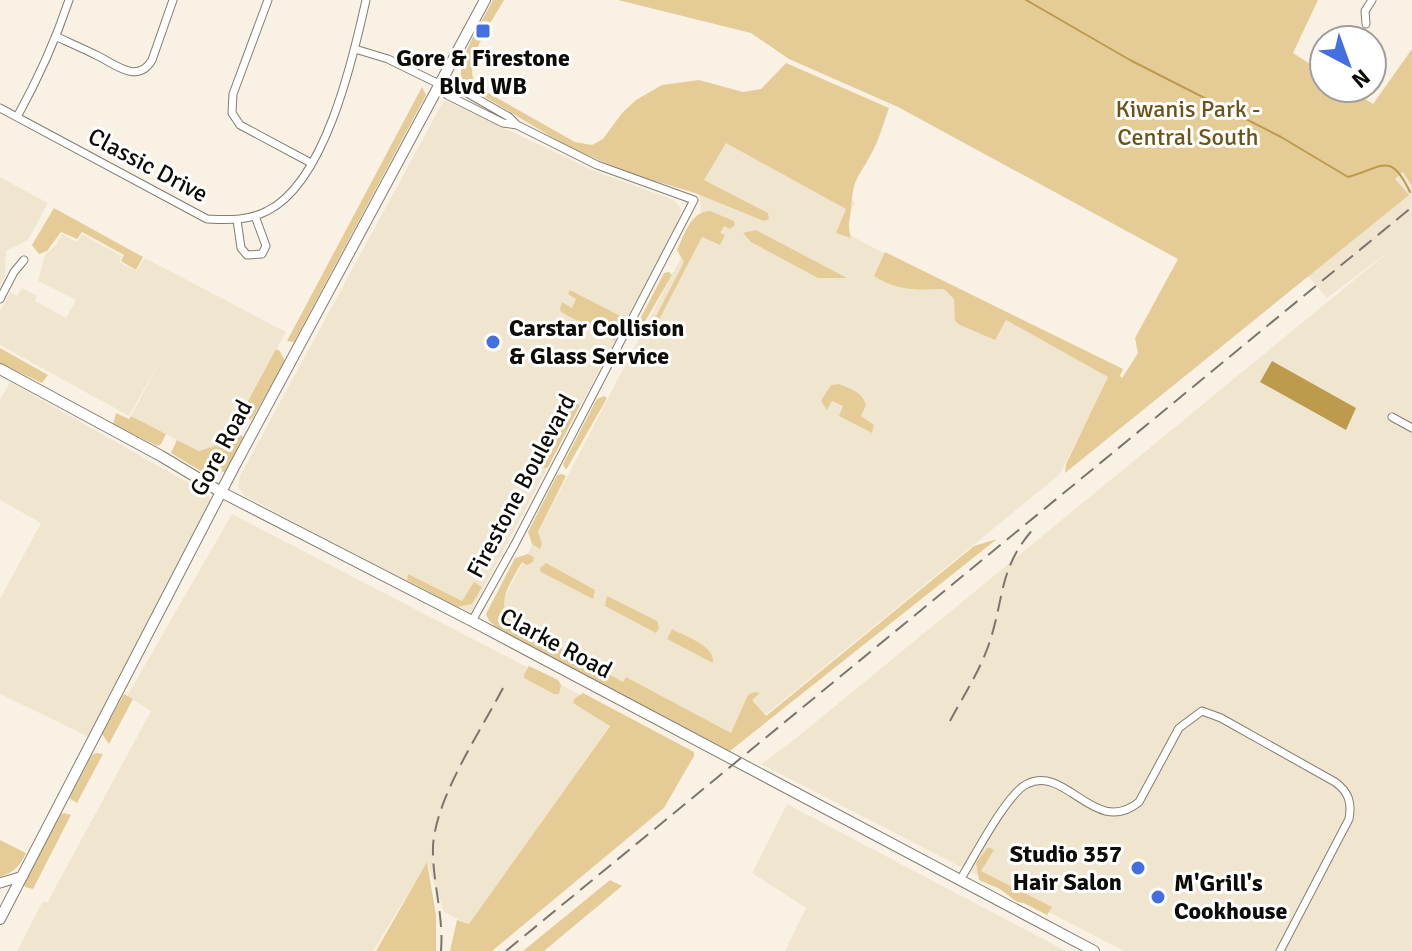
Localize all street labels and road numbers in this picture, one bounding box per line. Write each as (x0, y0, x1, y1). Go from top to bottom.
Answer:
street label: Classic Drive (83, 121, 213, 209)
street label: Firestone Boulevard (460, 389, 582, 583)
street label: Gore Road (183, 395, 259, 501)
street label: Clarke Road (495, 601, 617, 685)

